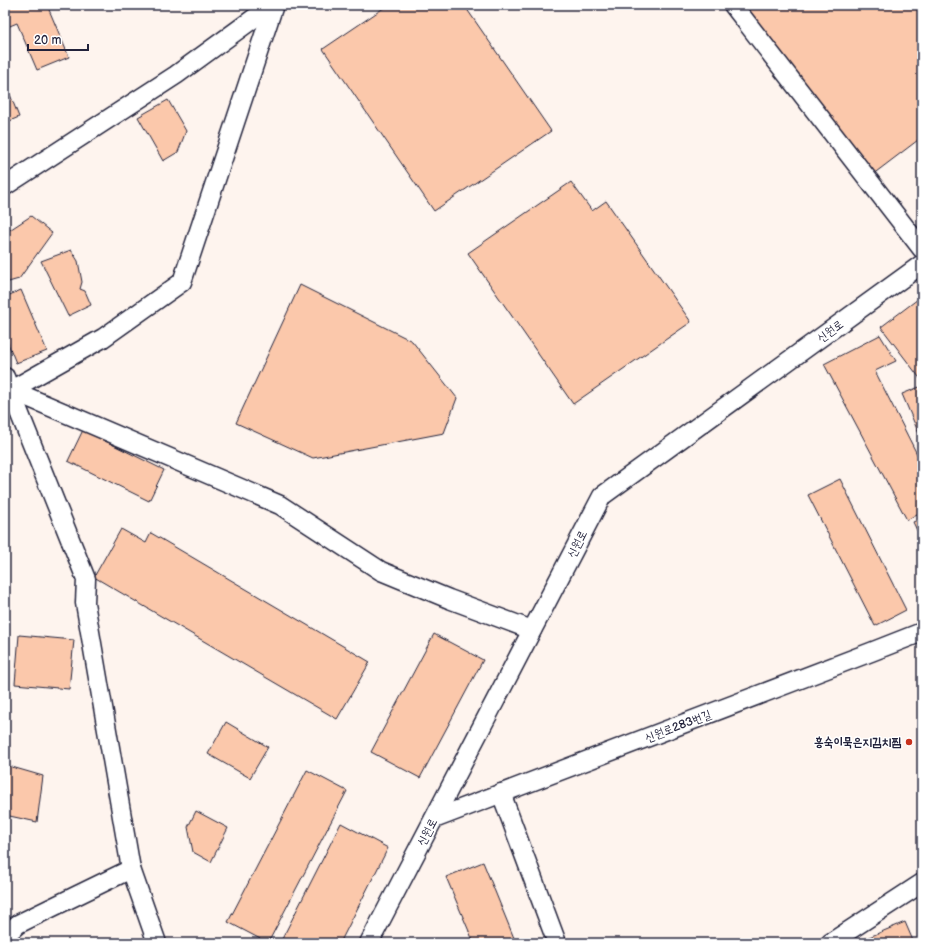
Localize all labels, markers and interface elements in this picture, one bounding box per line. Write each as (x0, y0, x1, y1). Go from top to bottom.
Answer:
scale bar (28, 26, 88, 52)
text: 20 m (34, 33, 61, 48)
street label: 신원로 (814, 317, 846, 346)
street label: 신원로 (564, 528, 591, 561)
street label: 신원로283번길 (643, 707, 714, 746)
place label: 흥숙이묵은지김치찜 (814, 735, 901, 750)
marker: 흥숙이묵은지김치찜 (904, 737, 914, 747)
street label: 신원로 (414, 816, 441, 849)

